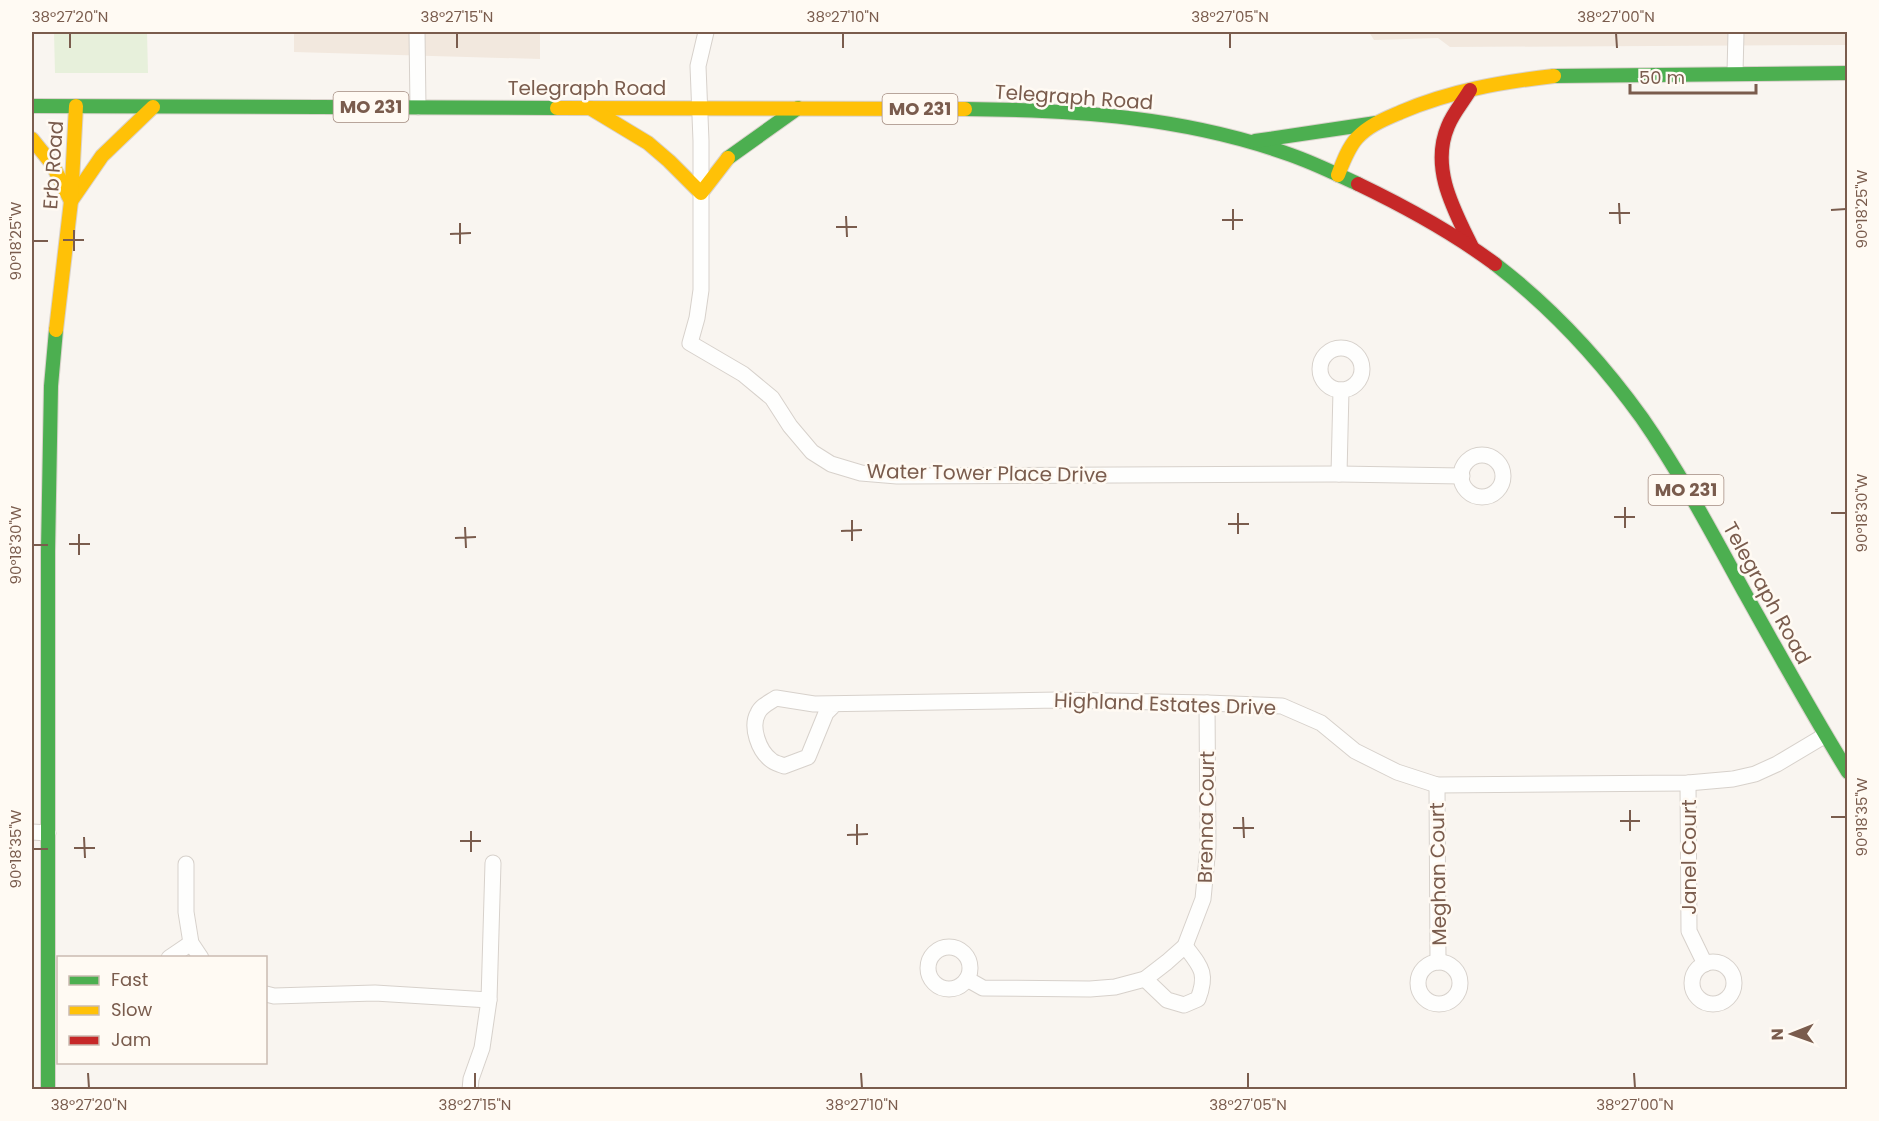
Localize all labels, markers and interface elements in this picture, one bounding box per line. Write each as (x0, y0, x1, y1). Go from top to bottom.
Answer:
text: 38°27'20"N (32, 6, 108, 27)
text: 38°27'15"N (421, 6, 493, 27)
text: 38°27'10"N (807, 6, 879, 27)
text: 38°27'05"N (1191, 6, 1269, 27)
text: 38°27'00"N (1577, 6, 1655, 27)
scale bar (1630, 57, 1756, 95)
text: 50 m (1639, 65, 1685, 90)
street label: Telegraph Road (508, 74, 666, 102)
street label: Telegraph Road (994, 77, 1154, 117)
road number: MO 231 (334, 92, 409, 122)
road number: MO 231 (882, 94, 958, 124)
street label: Erb Road (36, 120, 70, 210)
text: 90°18'25"W (1851, 169, 1872, 248)
text: 90°18'25"W (5, 201, 26, 280)
street label: Water Tower Place Drive (866, 457, 1108, 489)
text: 90°18'30"W (1851, 473, 1872, 552)
road number: MO 231 (1648, 475, 1724, 505)
text: 90°18'30"W (5, 505, 26, 584)
street label: Telegraph Road (1716, 517, 1818, 669)
street label: Highland Estates Drive (1053, 686, 1277, 722)
street label: Brenna Court (1191, 751, 1221, 883)
text: 90°18'35"W (1851, 777, 1872, 856)
street label: Janel Court (1675, 799, 1703, 915)
street label: Meghan Court (1423, 802, 1453, 946)
text: 90°18'35"W (5, 809, 26, 888)
legend (57, 956, 267, 1064)
text: Fast (111, 967, 148, 992)
text: Slow (111, 997, 153, 1022)
north arrow (1762, 1004, 1822, 1064)
text: Jam (111, 1027, 151, 1052)
text: N (1766, 1028, 1789, 1040)
text: 38°27'20"N (51, 1094, 127, 1115)
text: 38°27'15"N (439, 1094, 511, 1115)
text: 38°27'10"N (826, 1094, 898, 1115)
text: 38°27'05"N (1209, 1094, 1287, 1115)
text: 38°27'00"N (1596, 1094, 1674, 1115)

